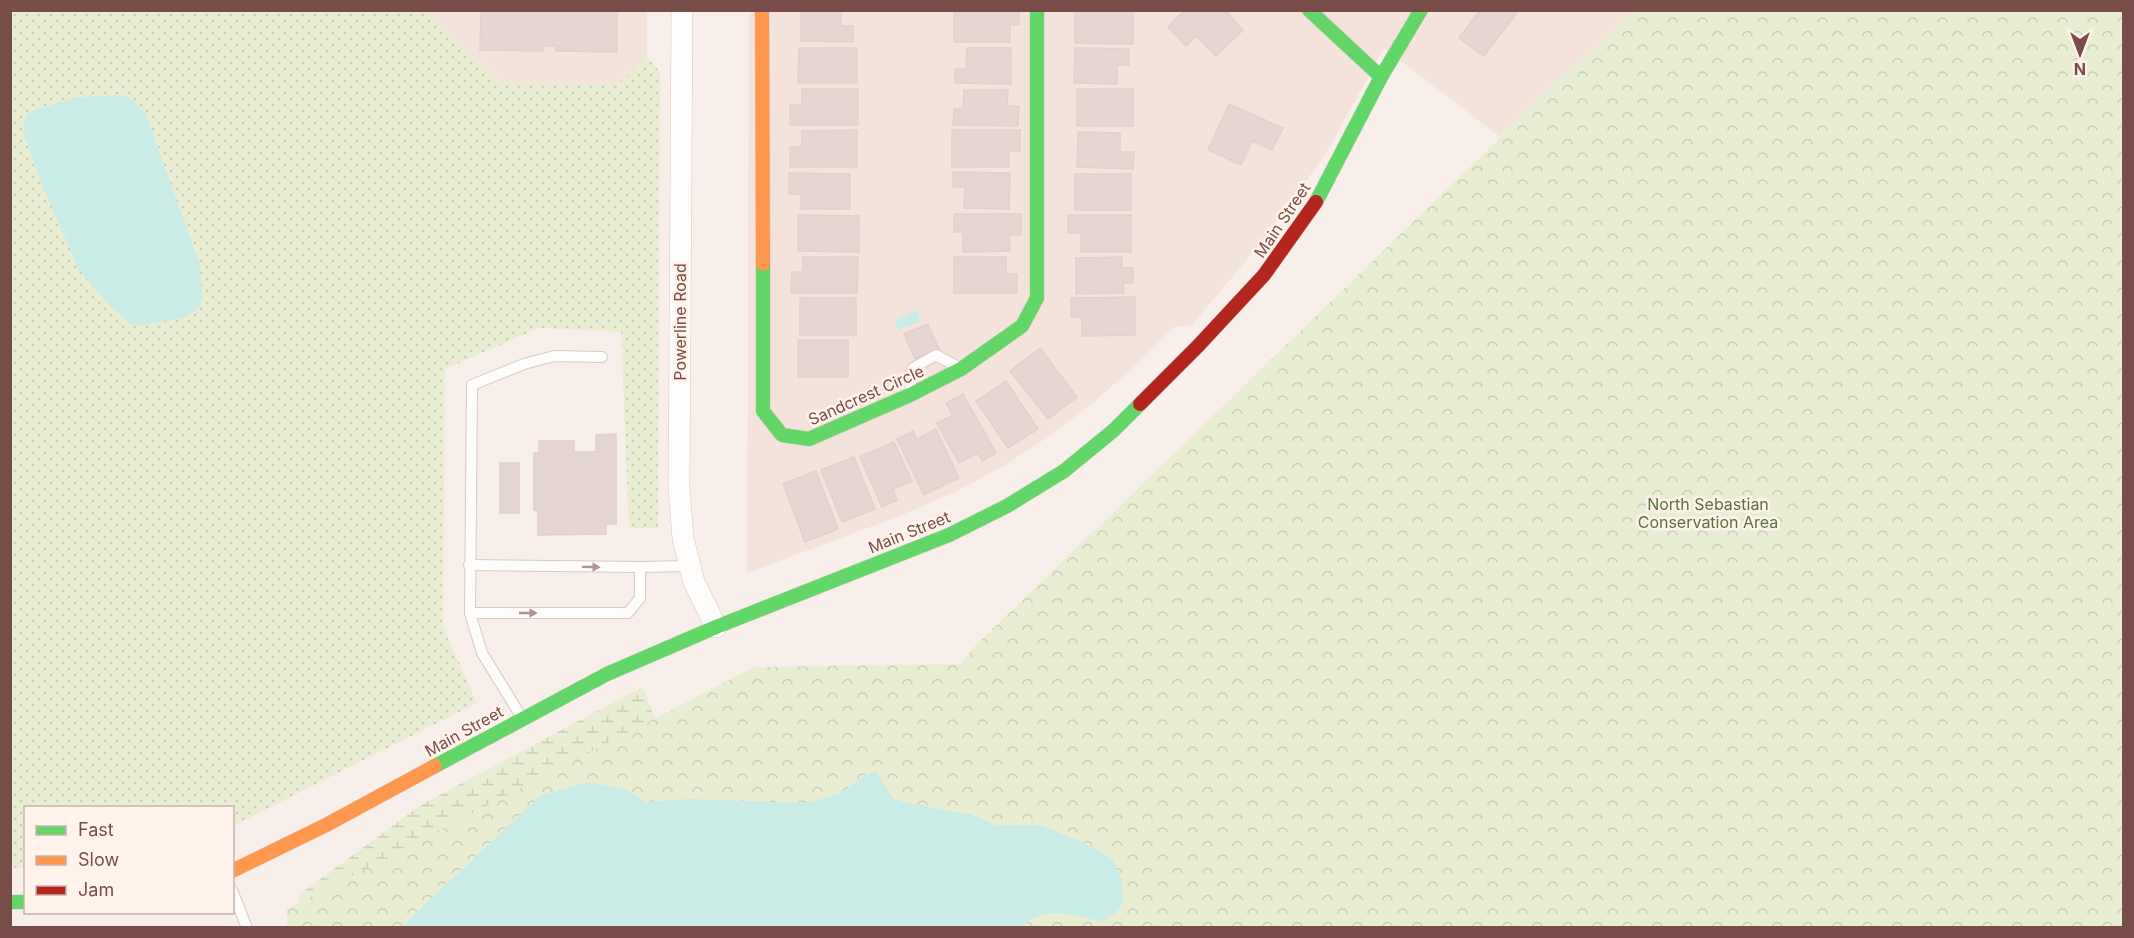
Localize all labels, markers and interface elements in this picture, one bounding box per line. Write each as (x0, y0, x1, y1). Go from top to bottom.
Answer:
north arrow (2050, 24, 2110, 84)
text: N (2074, 59, 2086, 79)
street label: Main Street (1250, 179, 1314, 261)
street label: Powerline Road (670, 263, 690, 381)
street label: Sandcrest Circle (805, 361, 927, 429)
park label: North Sebastian Conservation Area (1638, 494, 1778, 532)
street label: Main Street (865, 507, 953, 557)
one-way arrow (581, 562, 600, 572)
one-way arrow (519, 608, 538, 618)
street label: Main Street (421, 701, 507, 761)
legend (24, 806, 234, 914)
text: Fast (78, 819, 114, 840)
text: Slow (78, 849, 119, 870)
text: Jam (78, 879, 114, 900)

